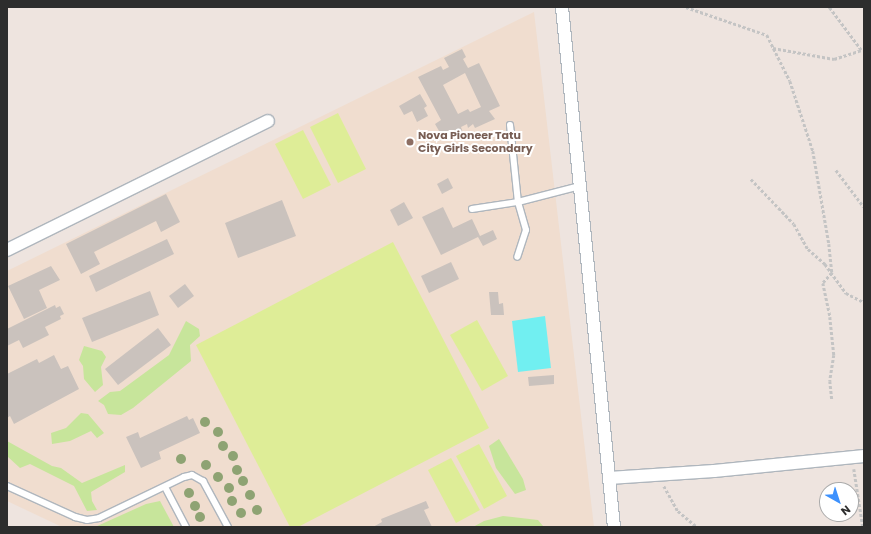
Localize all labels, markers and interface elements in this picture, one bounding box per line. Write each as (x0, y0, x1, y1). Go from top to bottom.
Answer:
place label: Nova Pioneer Tatu City Girls Secondary (418, 129, 533, 155)
marker: Nova Pioneer Tatu City Girls Secondary (405, 137, 415, 147)
north arrow (819, 482, 859, 522)
text: N (838, 502, 854, 519)

